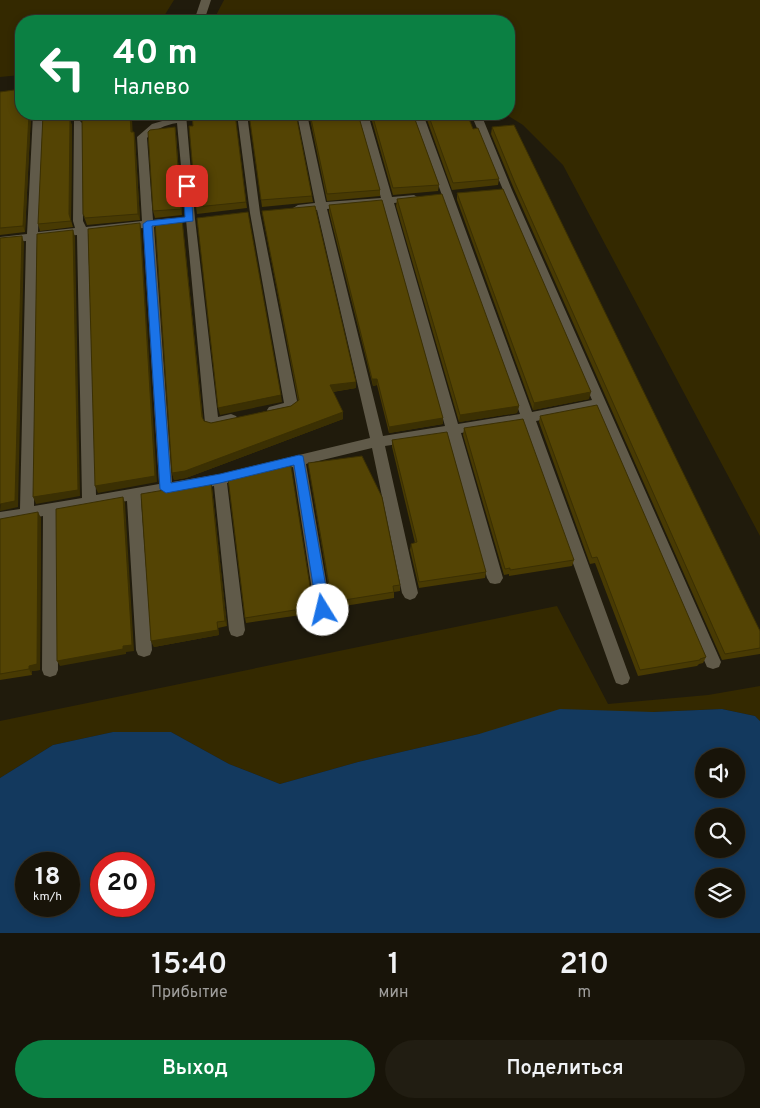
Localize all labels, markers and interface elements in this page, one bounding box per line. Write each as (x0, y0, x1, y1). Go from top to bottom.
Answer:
text: 40 m (113, 32, 198, 76)
icon: left (30, 35, 95, 100)
text: Налево (113, 75, 190, 102)
pin (166, 165, 208, 207)
icon: arrive (173, 172, 201, 200)
position arrow (296, 583, 348, 635)
map controls (695, 748, 745, 918)
button: sound (695, 748, 745, 798)
button: search (695, 808, 745, 858)
speed limit sign: 20 (90, 852, 155, 917)
text: 18 (35, 862, 60, 894)
button: layers (695, 868, 745, 918)
text: km/h (33, 889, 62, 905)
text: 15:40 (151, 947, 227, 984)
text: 1 (388, 947, 399, 984)
text: 210 (559, 947, 609, 984)
text: Прибытие (151, 983, 228, 1003)
text: мин (379, 983, 408, 1003)
text: m (577, 983, 591, 1003)
button: Выход (15, 1040, 375, 1098)
button: Поделиться (385, 1040, 745, 1098)

